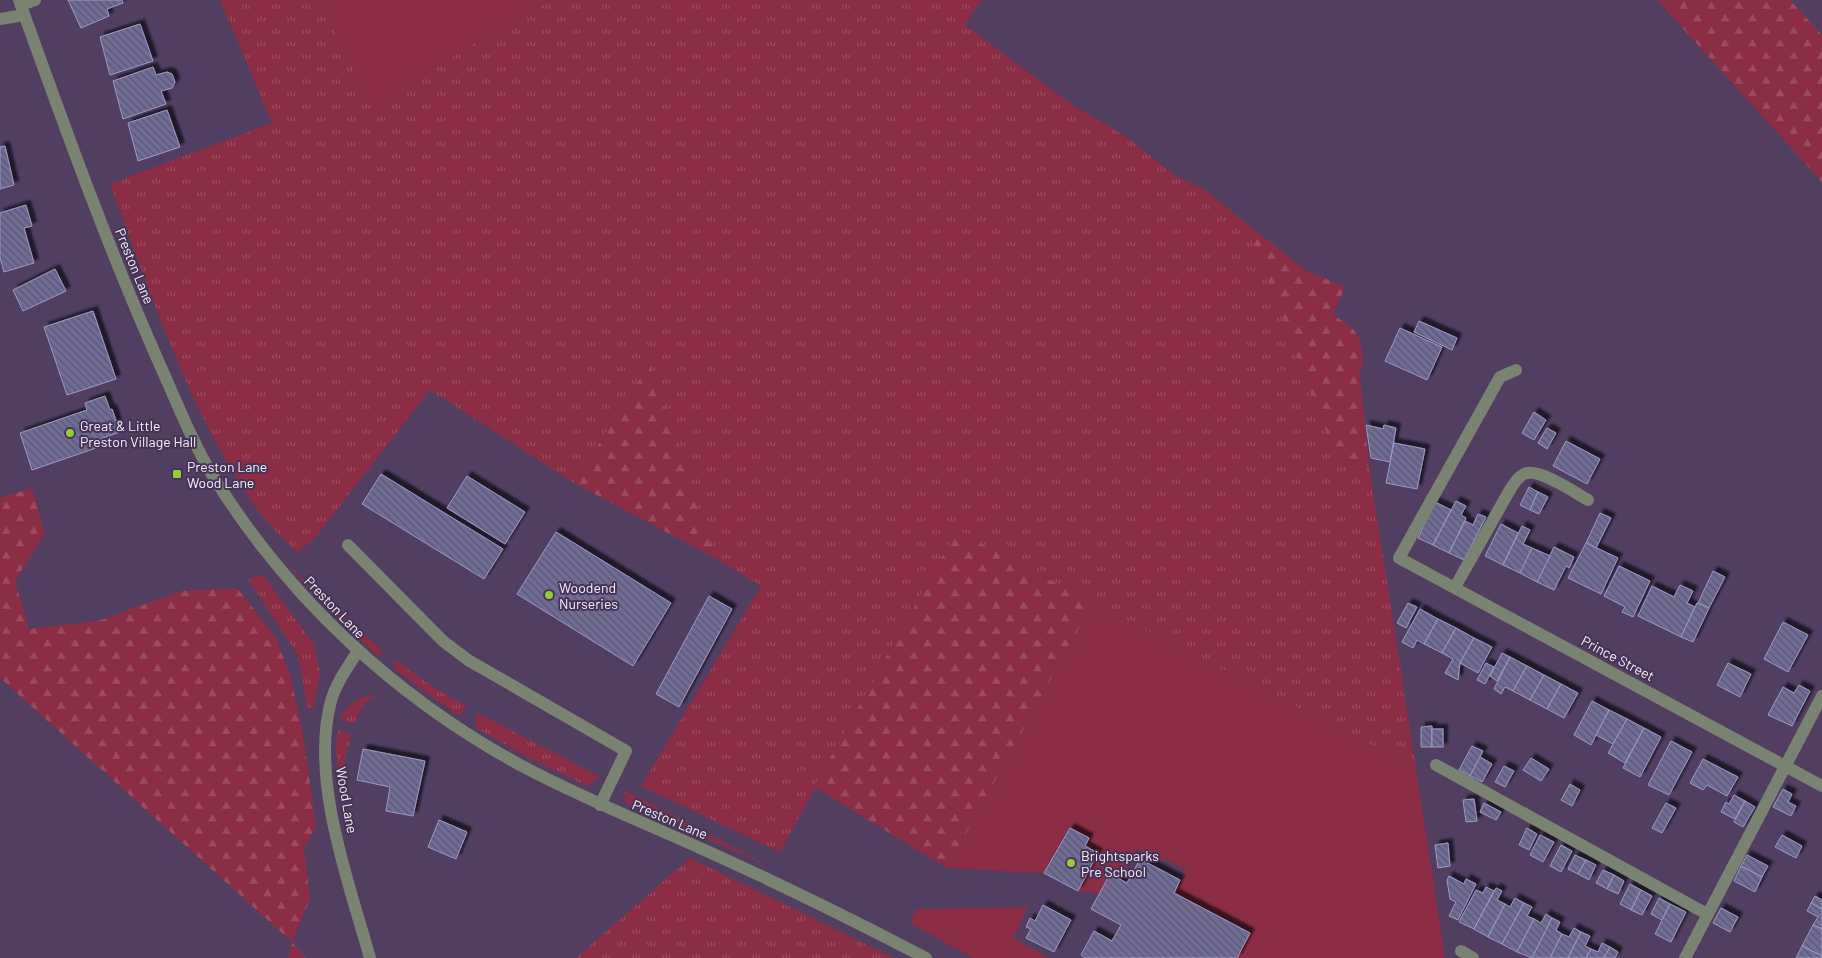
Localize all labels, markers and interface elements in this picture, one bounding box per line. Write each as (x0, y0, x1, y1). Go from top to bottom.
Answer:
street label: Preston Lane (112, 226, 158, 306)
place label: Great & Little Preston Village Hall (80, 417, 196, 450)
marker: Great & Little Preston Village Hall (64, 427, 76, 439)
place label: Preston Lane Wood Lane (187, 458, 267, 491)
marker: Preston Lane Wood Lane (171, 468, 183, 480)
street label: Preston Lane (301, 572, 369, 642)
place label: Woodend Nurseries (559, 579, 618, 612)
marker: Woodend Nurseries (543, 589, 555, 601)
street label: Prince Street (1579, 632, 1657, 684)
street label: Wood Lane (333, 765, 361, 835)
street label: Preston Lane (630, 795, 710, 843)
place label: Brightsparks Pre School (1081, 847, 1159, 880)
marker: Brightsparks Pre School (1065, 857, 1077, 869)

